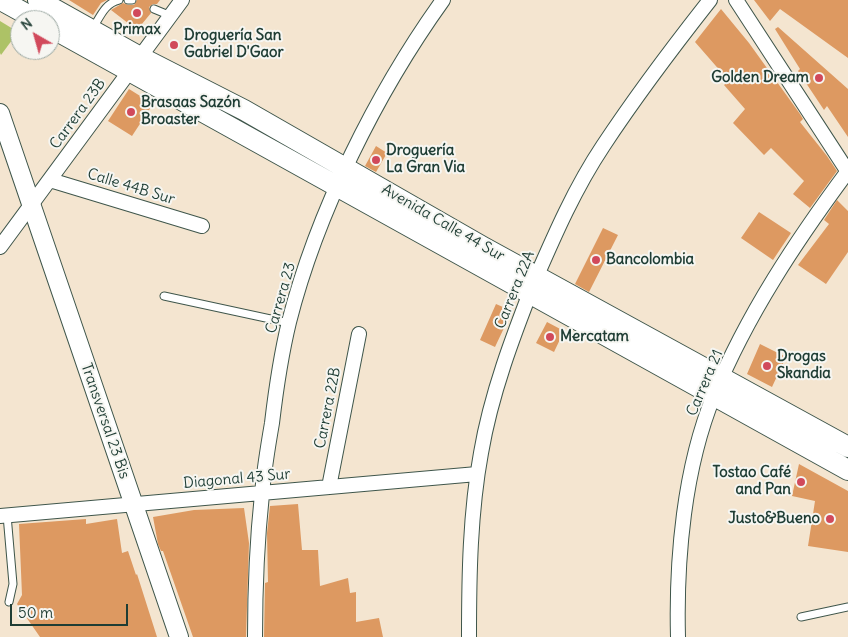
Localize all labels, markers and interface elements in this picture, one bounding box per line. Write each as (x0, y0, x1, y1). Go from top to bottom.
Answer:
marker: Primax (131, 7, 143, 19)
north arrow (10, 10, 60, 60)
text: N (17, 14, 36, 34)
place label: Primax (113, 21, 161, 39)
place label: Droguería San Gabriel D'Gaor (184, 27, 284, 62)
marker: Droguería San Gabriel D'Gaor (168, 39, 180, 51)
place label: Golden Dream (711, 69, 809, 87)
marker: Golden Dream (813, 72, 825, 84)
street label: Carrera 23B (46, 75, 110, 153)
place label: Brasaas Sazón Broaster (141, 94, 241, 129)
marker: Brasaas Sazón Broaster (125, 106, 137, 118)
place label: Droguería La Gran Via (386, 142, 465, 177)
marker: Droguería La Gran Via (370, 154, 382, 166)
street label: Calle 44B Sur (85, 165, 177, 209)
street label: Avenida Calle 44 Sur (378, 181, 508, 265)
street label: Carrera 22A (491, 248, 539, 332)
place label: Bancolombia (606, 251, 694, 269)
marker: Bancolombia (590, 254, 602, 266)
street label: Carrera 23 (262, 260, 300, 336)
place label: Mercatam (560, 328, 629, 346)
marker: Mercatam (544, 331, 556, 343)
street label: Carrera 21 (683, 347, 727, 419)
place label: Drogas Skandia (777, 348, 831, 383)
marker: Drogas Skandia (761, 360, 773, 372)
street label: Transversal 23 Bis (77, 361, 133, 481)
street label: Carrera 22B (311, 366, 345, 450)
place label: Tostao Café and Pan (712, 464, 791, 499)
street label: Diagonal 43 Sur (183, 465, 291, 493)
marker: Tostao Café and Pan (795, 476, 807, 488)
place label: Justo&Bueno (728, 510, 820, 528)
marker: Justo&Bueno (824, 513, 836, 525)
scale bar (12, 594, 130, 626)
text: 50 m (18, 603, 53, 622)

